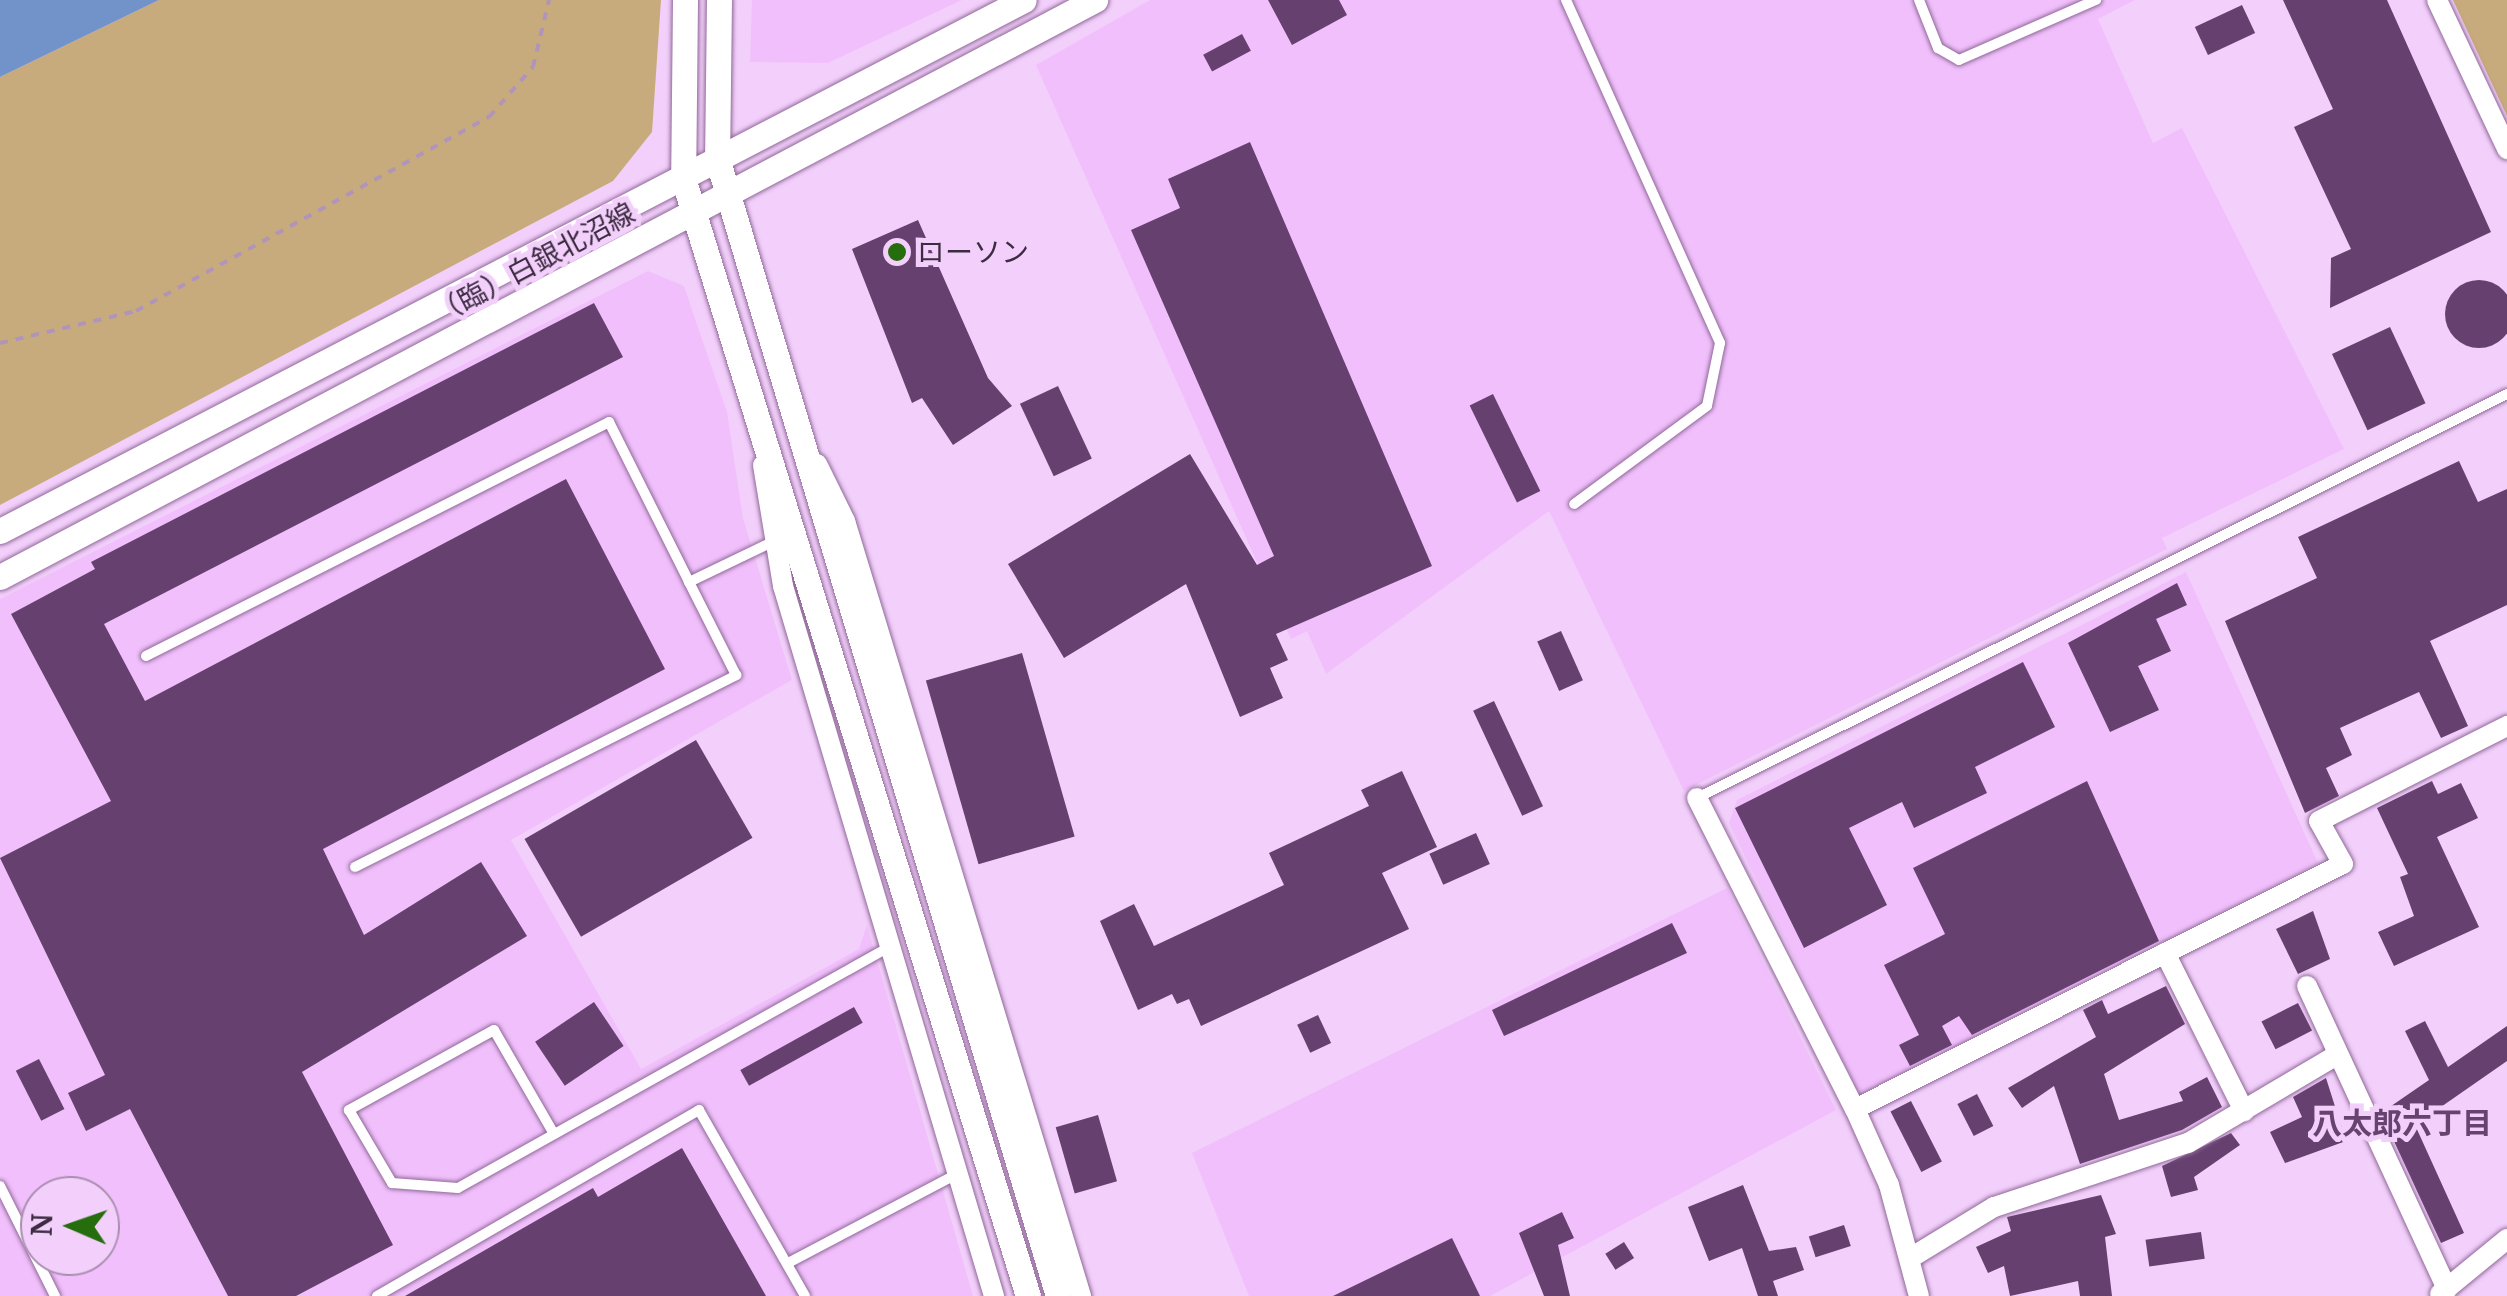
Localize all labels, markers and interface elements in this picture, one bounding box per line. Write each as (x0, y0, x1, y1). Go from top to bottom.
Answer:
street label: （臨）白銀北沼線 (427, 196, 641, 330)
place label: ローソン (917, 235, 1029, 269)
marker: ローソン (886, 241, 908, 263)
district label: 八太郎六丁目 (2312, 1105, 2492, 1141)
north arrow (20, 1176, 120, 1276)
text: N (24, 1213, 60, 1237)

